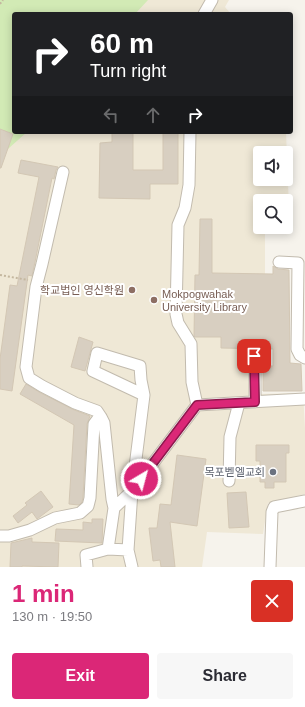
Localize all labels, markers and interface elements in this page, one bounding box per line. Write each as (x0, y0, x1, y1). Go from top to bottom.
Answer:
icon: right (24, 28, 76, 80)
text: 60 m (90, 28, 154, 59)
text: Turn right (90, 61, 166, 81)
icon: left (100, 104, 122, 126)
icon: ahead (142, 104, 164, 126)
icon: right (184, 104, 206, 126)
map controls (253, 146, 293, 234)
button: sound (253, 146, 293, 186)
button: search (253, 194, 293, 234)
place label: 학교법인 영신학원 (40, 284, 124, 296)
marker: 학교법인 영신학원 (127, 285, 137, 295)
place label: Mokpogwahak University Library (162, 288, 247, 313)
marker: Mokpogwahak University Library (149, 295, 159, 305)
pin (237, 339, 271, 373)
icon: arrive (243, 345, 265, 367)
position arrow (120, 458, 162, 500)
place label: 목포벧엘교회 (204, 466, 265, 478)
marker: 목포벧엘교회 (268, 467, 278, 477)
text: 1 min (12, 580, 75, 607)
button: close (251, 580, 293, 622)
text: 130 m · 19:50 (12, 609, 92, 624)
button: Exit (12, 653, 149, 699)
button: Share (157, 653, 293, 699)

